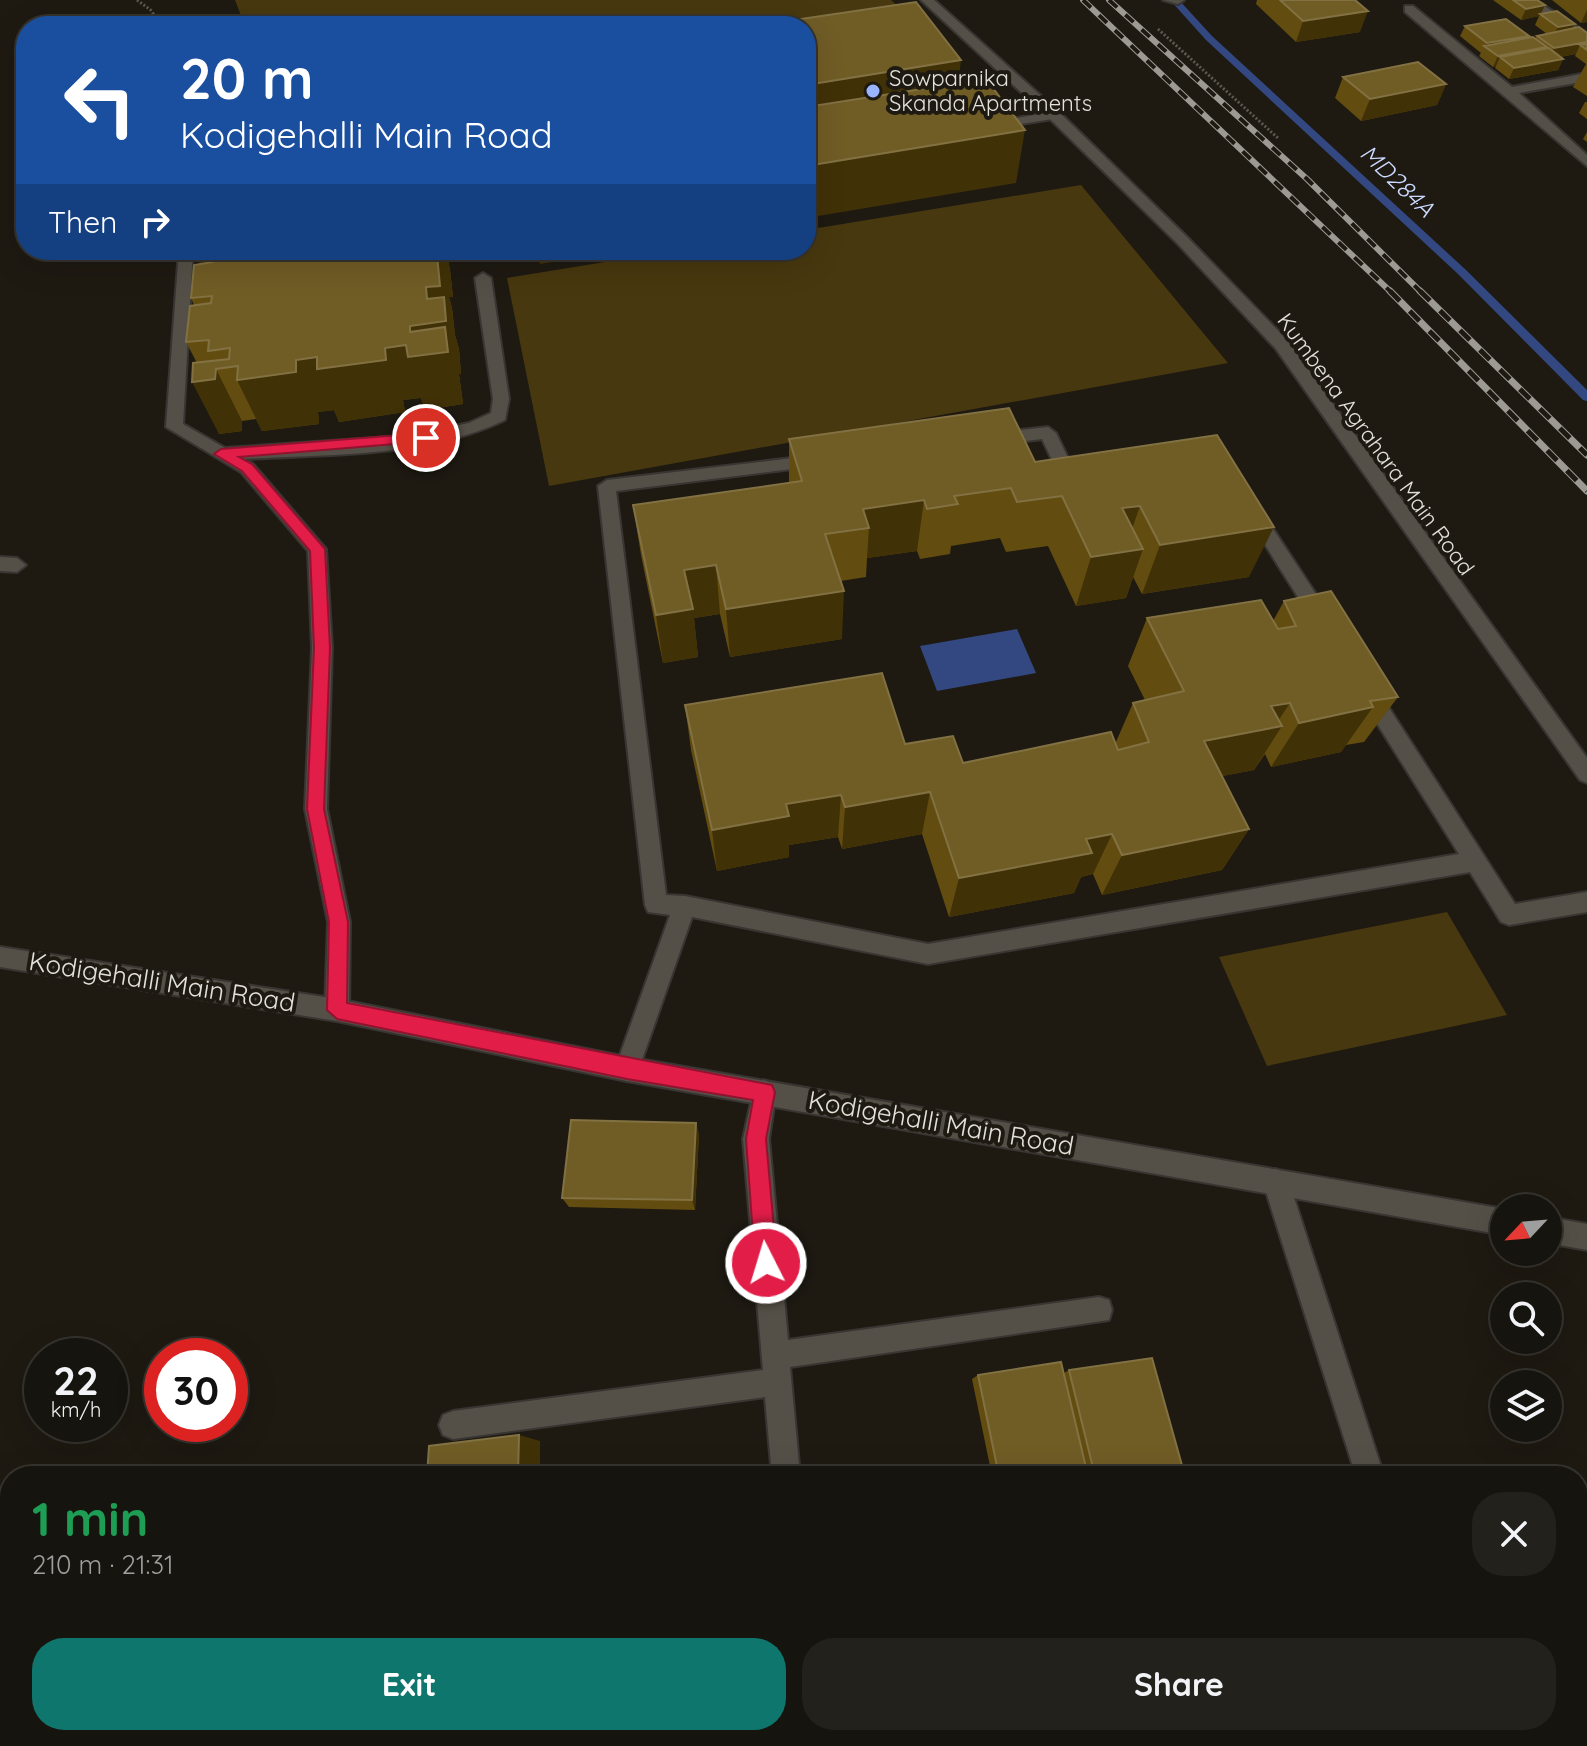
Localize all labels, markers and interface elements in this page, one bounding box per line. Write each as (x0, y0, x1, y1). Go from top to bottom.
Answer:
text: 20 m (180, 43, 314, 113)
icon: left (48, 48, 152, 152)
place label: Sowparnika Skanda Apartments (889, 64, 1092, 117)
marker: Sowparnika Skanda Apartments (864, 82, 882, 100)
text: Kodigehalli Main Road (180, 112, 553, 157)
water label: MD284A (1354, 138, 1441, 223)
icon: right (133, 200, 177, 244)
text: Then (48, 203, 117, 241)
street label: Kumbena Agrahara Main Road (1271, 307, 1481, 581)
pin (392, 404, 460, 472)
icon: arrive (404, 416, 448, 460)
street label: Kodigehalli Main Road (27, 944, 298, 1019)
street label: Kodigehalli Main Road (806, 1083, 1076, 1162)
north arrow (1490, 1194, 1562, 1266)
map controls (1490, 1194, 1562, 1442)
position arrow (724, 1221, 808, 1305)
button: search (1490, 1282, 1562, 1354)
speed limit sign: 30 (144, 1338, 248, 1442)
text: 22 (53, 1355, 99, 1405)
button: layers (1490, 1370, 1562, 1442)
text: km/h (51, 1397, 101, 1422)
text: 1 min (32, 1488, 148, 1548)
button: close (1472, 1492, 1556, 1576)
text: 210 m · 21:31 (32, 1548, 174, 1581)
button: Exit (32, 1638, 786, 1730)
button: Share (802, 1638, 1556, 1730)

